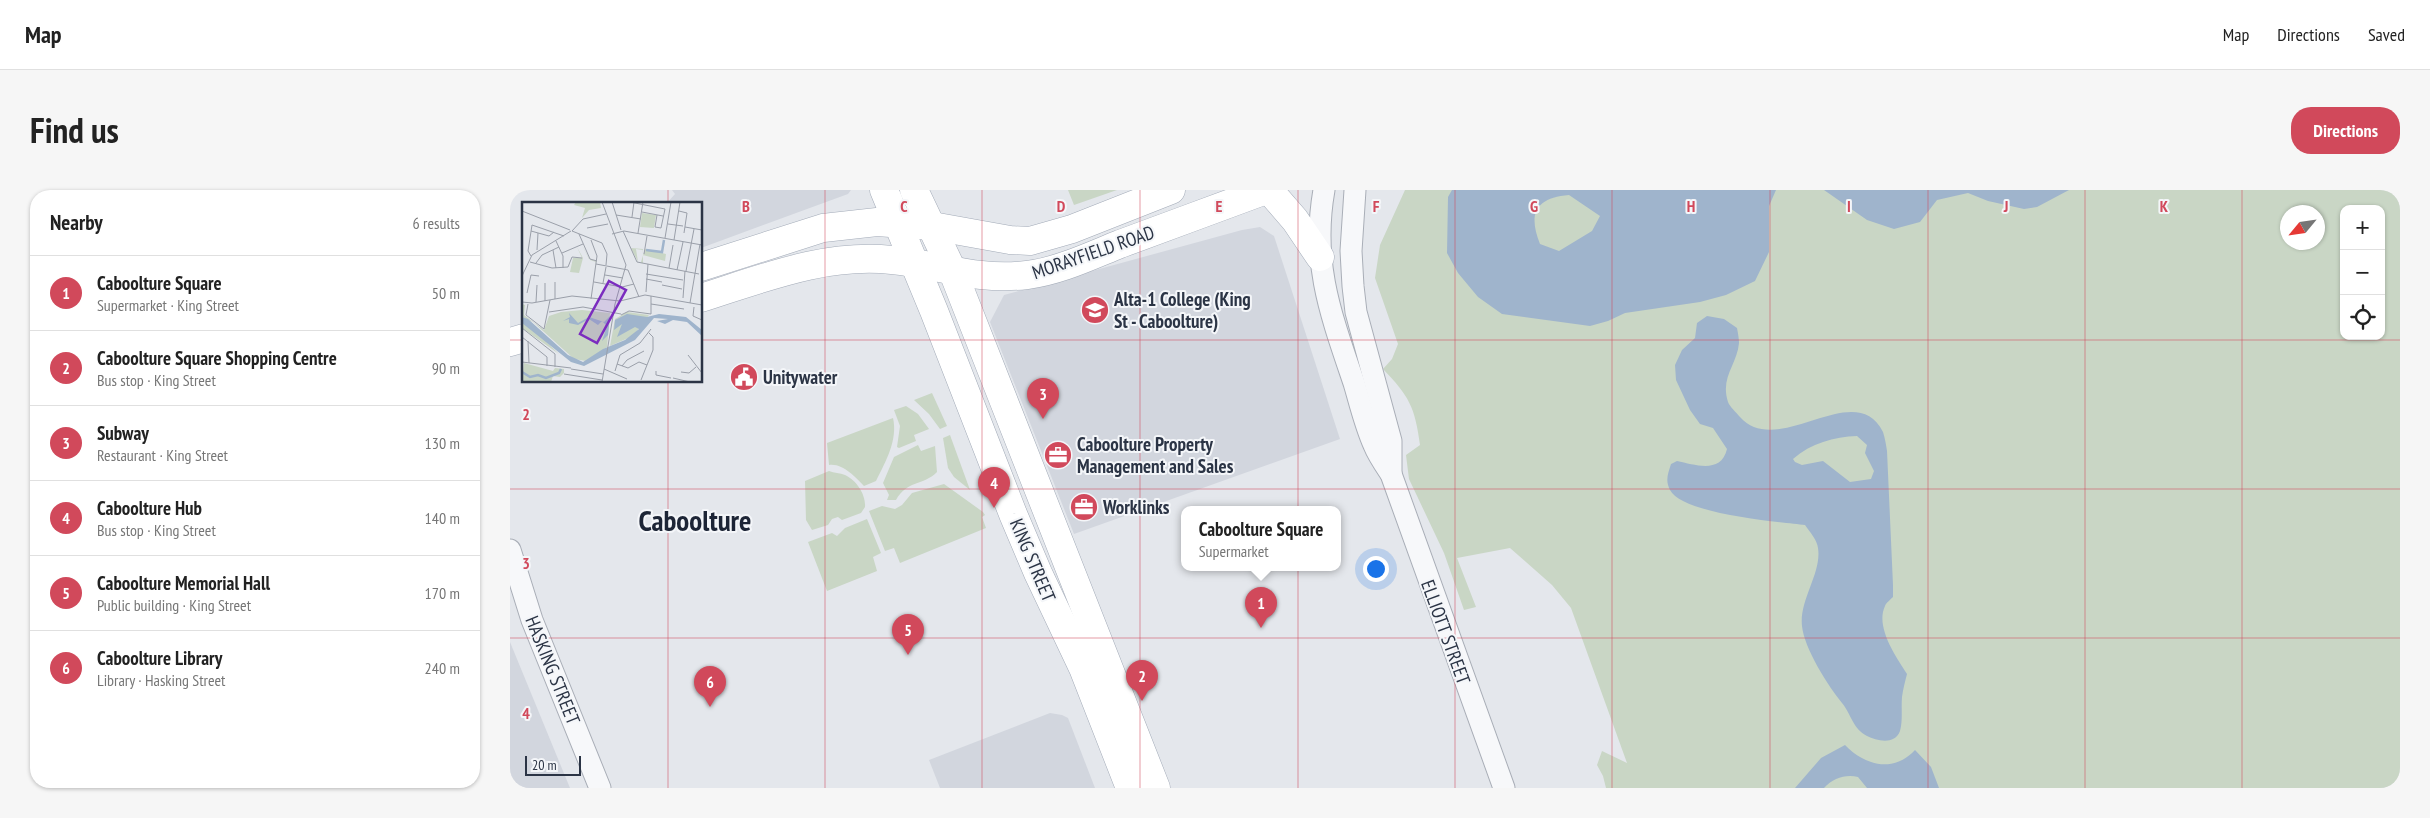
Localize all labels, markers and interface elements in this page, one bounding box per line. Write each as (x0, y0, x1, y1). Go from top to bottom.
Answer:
text: Map (25, 19, 62, 50)
text: Map (2223, 23, 2249, 46)
text: Directions (2277, 23, 2340, 46)
text: Saved (2368, 23, 2405, 46)
text: Find us (30, 107, 119, 153)
button: Directions (2291, 107, 2400, 154)
text: B (742, 196, 750, 216)
text: C (900, 196, 908, 216)
text: D (1057, 196, 1066, 216)
text: E (1216, 196, 1223, 216)
text: F (1373, 196, 1380, 216)
text: G (1530, 196, 1538, 216)
text: H (1687, 196, 1695, 216)
text: I (1847, 196, 1851, 216)
text: J (2003, 196, 2008, 216)
text: K (2160, 196, 2169, 216)
inset map (522, 202, 702, 382)
north arrow (2280, 205, 2325, 250)
map controls (2340, 205, 2385, 340)
button: + (2340, 205, 2385, 250)
text: Nearby (50, 209, 103, 236)
text: 6 results (413, 213, 460, 233)
street label: MORAYFIELD ROAD (1029, 220, 1157, 284)
button: − (2340, 250, 2385, 295)
text: Caboolture Square (97, 271, 222, 295)
text: 1 (62, 283, 70, 303)
text: 50 m (432, 283, 460, 303)
place label: Alta-1 College (King St - Caboolture) (1113, 287, 1251, 333)
text: Supermarket · King Street (97, 295, 239, 315)
school or university icon: Alta-1 College (King St - Caboolture) (1080, 295, 1110, 325)
button: locate (2340, 295, 2385, 340)
text: Caboolture Square Shopping Centre (97, 346, 337, 370)
text: 2 (62, 358, 70, 378)
text: 90 m (432, 358, 460, 378)
public building icon: Unitywater (729, 362, 759, 392)
place label: Unitywater (763, 365, 838, 389)
text: Bus stop · King Street (97, 370, 216, 390)
pin: 3 (1027, 378, 1059, 419)
text: 2 (522, 404, 530, 424)
text: Subway (97, 421, 149, 445)
place label: Caboolture Property Management and Sales (1077, 432, 1234, 478)
text: 3 (62, 433, 70, 453)
text: 130 m (425, 433, 460, 453)
office icon: Caboolture Property Management and Sales (1043, 440, 1073, 470)
text: Restaurant · King Street (97, 445, 228, 465)
pin: 4 (978, 467, 1010, 508)
office icon: Worklinks (1069, 492, 1099, 522)
place label: Worklinks (1102, 495, 1170, 519)
text: Caboolture Hub (97, 496, 202, 520)
district label: Caboolture (639, 501, 751, 539)
popup (1181, 506, 1341, 571)
text: 4 (62, 508, 70, 528)
text: 140 m (425, 508, 460, 528)
street label: KING STREET (1005, 515, 1061, 606)
text: Caboolture Square (1199, 517, 1323, 541)
text: Bus stop · King Street (97, 520, 216, 540)
text: Supermarket (1199, 541, 1269, 561)
text: 3 (522, 553, 530, 573)
your location (1363, 556, 1389, 582)
text: Caboolture Memorial Hall (97, 571, 270, 595)
street label: ELLIOTT STREET (1416, 576, 1476, 688)
text: 5 (62, 583, 70, 603)
text: 170 m (425, 583, 460, 603)
pin: 1 (1245, 587, 1277, 628)
text: Public building · King Street (97, 595, 251, 615)
street label: HASKING STREET (520, 612, 586, 728)
pin: 5 (892, 614, 924, 655)
text: Caboolture Library (97, 646, 222, 670)
text: 6 (62, 658, 70, 678)
text: 240 m (425, 658, 460, 678)
pin: 2 (1126, 660, 1158, 701)
pin: 6 (694, 666, 726, 707)
text: Library · Hasking Street (97, 670, 225, 690)
text: 4 (522, 703, 530, 723)
scale bar (525, 753, 581, 776)
text: 20 m (532, 756, 557, 774)

